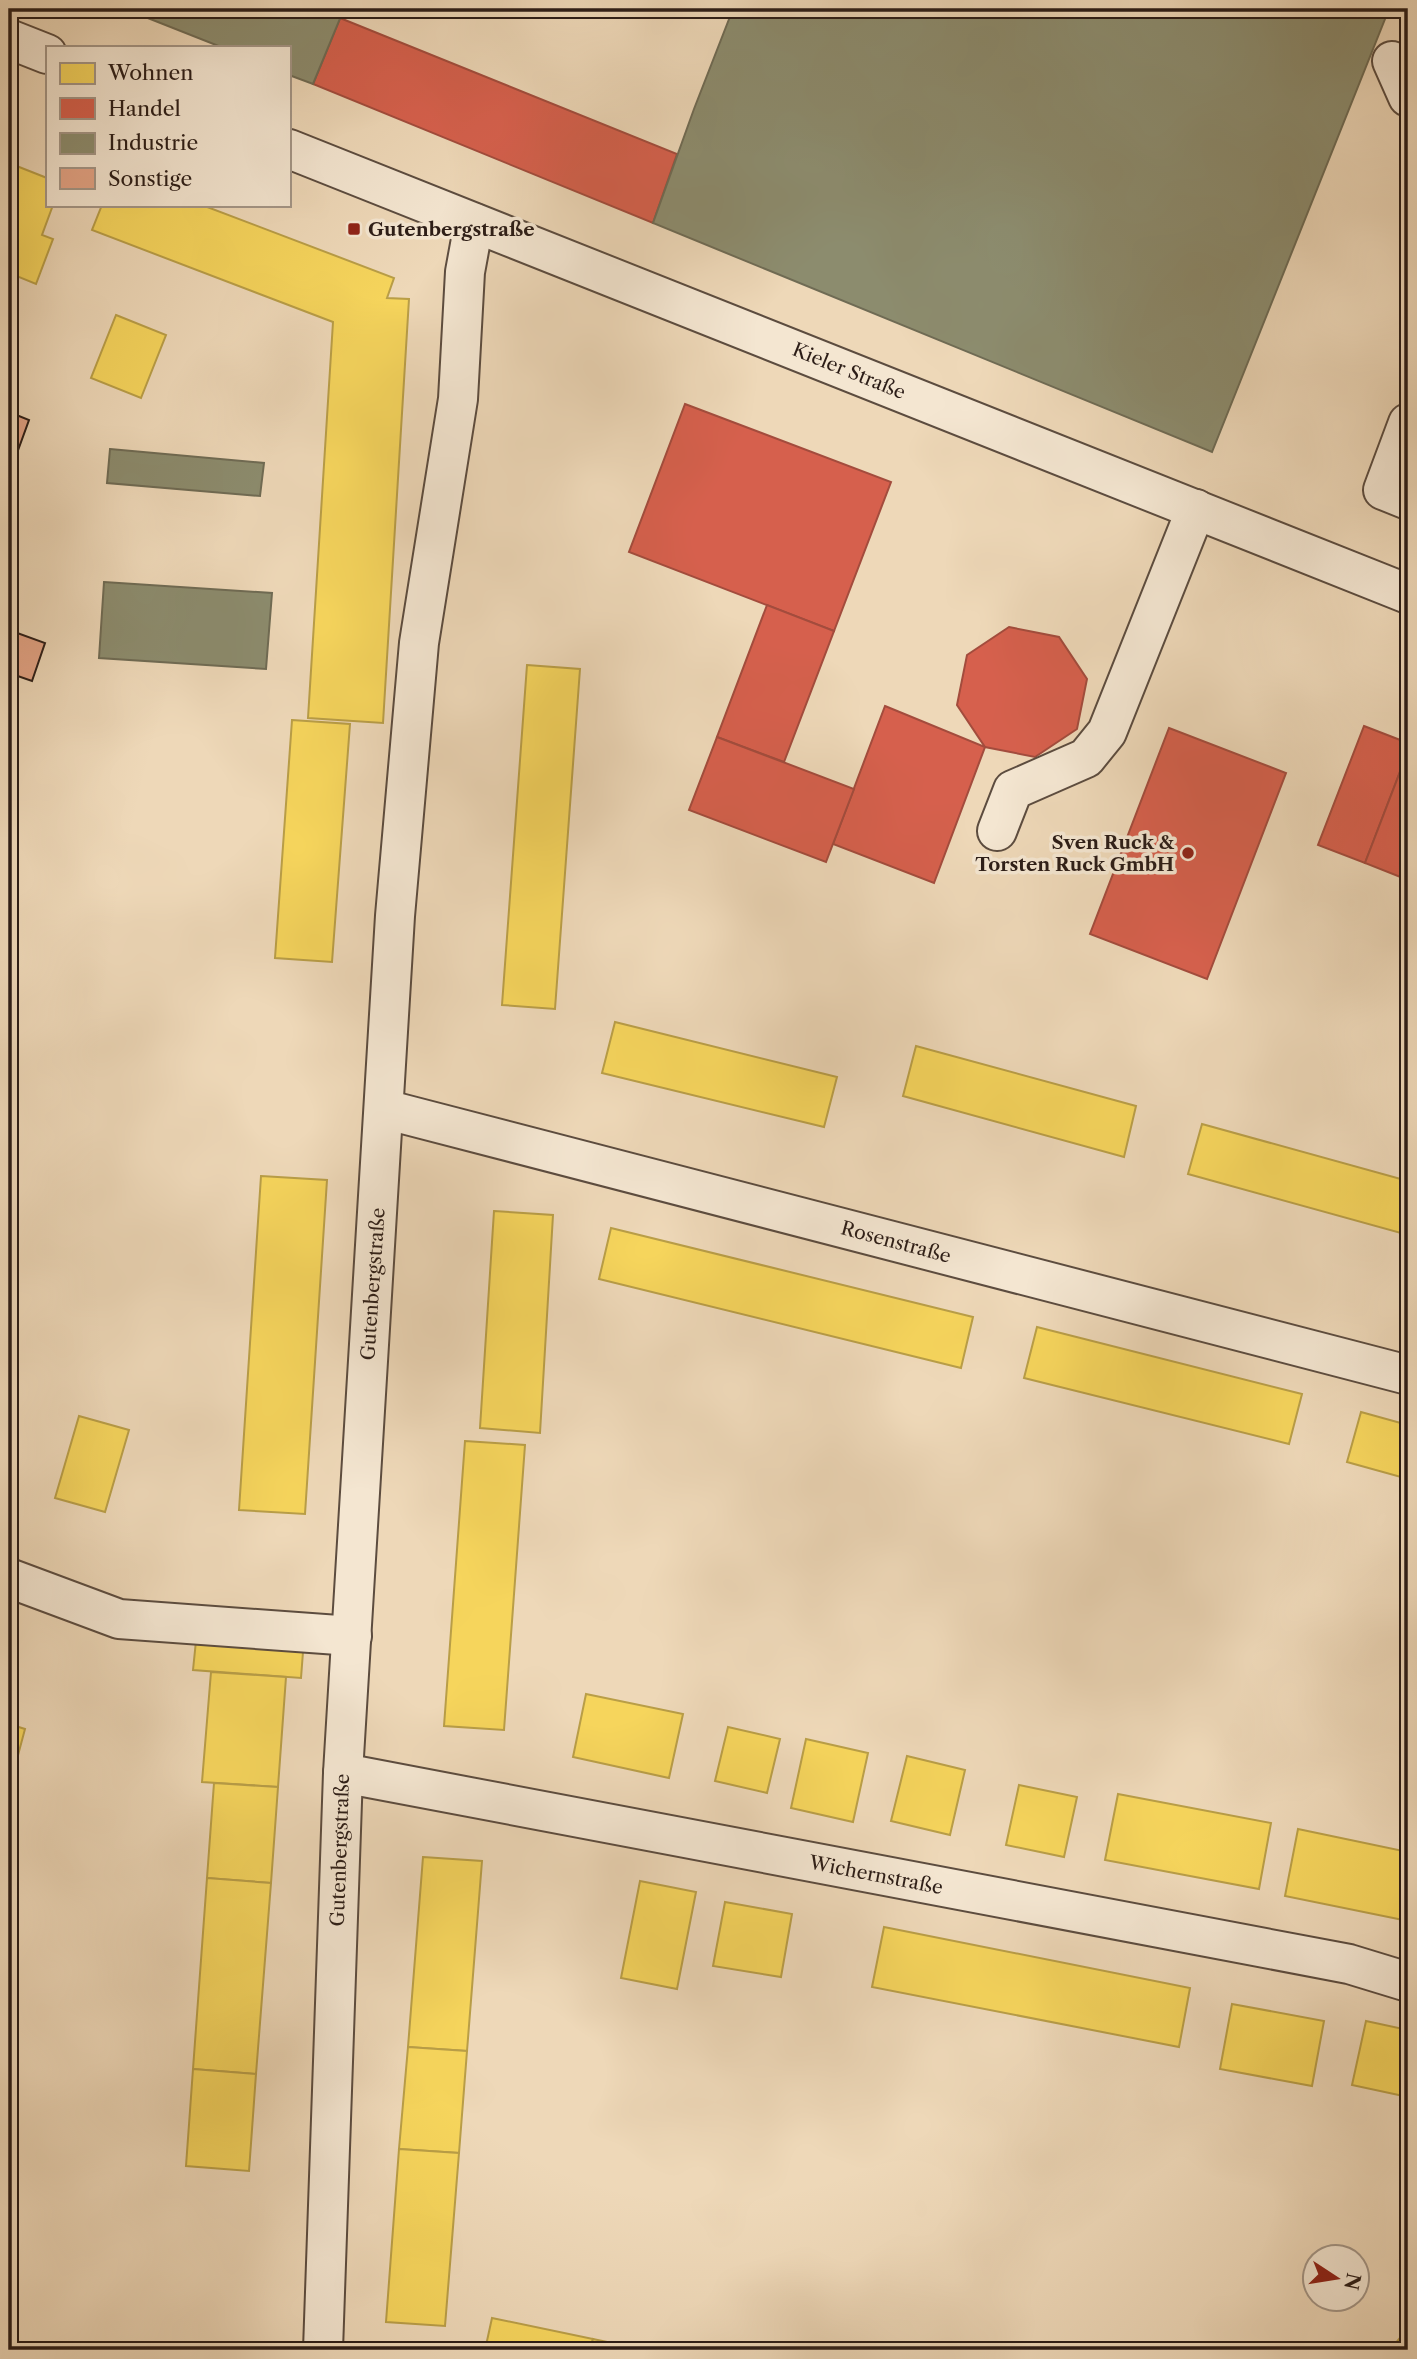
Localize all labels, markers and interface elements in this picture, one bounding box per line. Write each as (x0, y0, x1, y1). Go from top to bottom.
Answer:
legend (46, 46, 290, 206)
text: Wohnen (107, 60, 193, 85)
text: Handel (108, 96, 181, 121)
text: Industrie (108, 130, 198, 155)
text: Sonstige (108, 166, 192, 191)
place label: Gutenbergstraße (368, 218, 535, 241)
marker: Gutenbergstraße (346, 221, 362, 237)
street label: Kieler Straße (789, 338, 909, 404)
place label: Sven Ruck & Torsten Ruck GmbH (975, 831, 1174, 876)
marker: Sven Ruck & Torsten Ruck GmbH (1180, 845, 1196, 861)
street label: Gutenbergstraße (356, 1207, 390, 1361)
street label: Rosenstraße (839, 1216, 953, 1268)
street label: Gutenbergstraße (326, 1773, 354, 1927)
street label: Wichernstraße (806, 1851, 945, 1899)
north arrow (1302, 2244, 1372, 2314)
text: N (1339, 2271, 1365, 2292)

